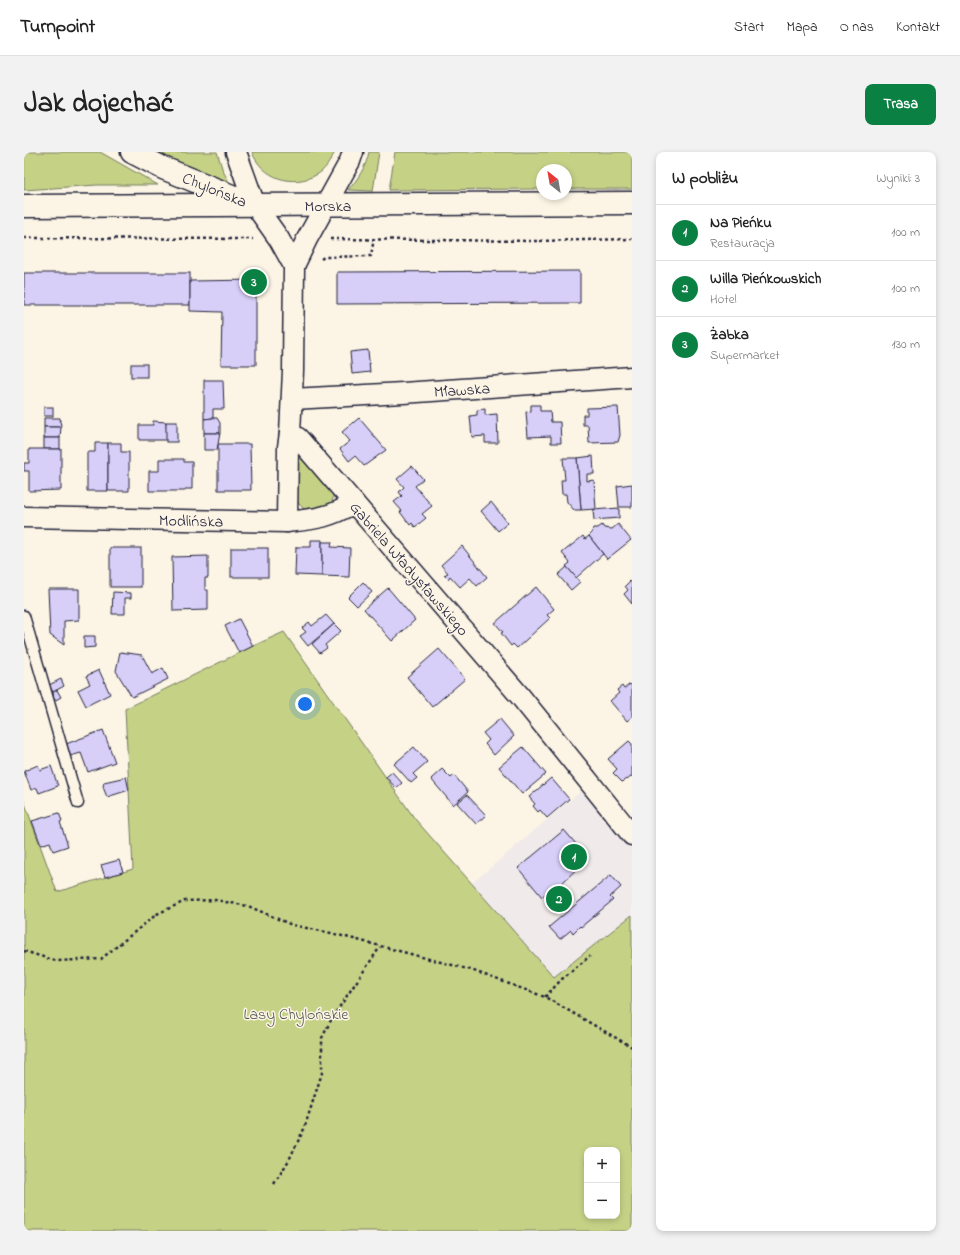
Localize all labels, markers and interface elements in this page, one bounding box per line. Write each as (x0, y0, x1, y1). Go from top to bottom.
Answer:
text: Turnpoint (20, 14, 95, 41)
text: Start (734, 17, 764, 38)
text: Mapa (786, 17, 818, 38)
text: O nas (840, 17, 874, 38)
text: Kontakt (896, 17, 940, 38)
text: Jak dojechać (24, 84, 173, 125)
button: Trasa (865, 84, 936, 125)
north arrow (536, 164, 572, 200)
text: W pobliżu (672, 166, 738, 191)
street label: Chylońska (178, 167, 250, 215)
text: Wyniki: 3 (876, 169, 920, 188)
street label: Morska (305, 195, 351, 219)
text: Na Pieńku (710, 212, 772, 234)
text: 1 (683, 223, 687, 242)
text: 100 m (891, 223, 920, 242)
text: Restauracja (710, 234, 775, 253)
pin: 3 (241, 267, 267, 297)
text: Willa Pieńkowskich (710, 268, 821, 290)
text: 2 (682, 279, 688, 298)
text: 100 m (891, 279, 920, 298)
text: Hotel (710, 290, 737, 309)
text: Żabka (710, 324, 749, 346)
text: 3 (682, 335, 688, 354)
text: 130 m (892, 335, 920, 354)
text: Supermarket (710, 346, 780, 365)
street label: Mławska (433, 377, 491, 405)
street label: Gabriela Władysławskiego (343, 497, 474, 642)
street label: Modlińska (159, 509, 223, 535)
your location (295, 694, 315, 714)
pin: 1 (561, 842, 587, 872)
pin: 2 (546, 884, 572, 914)
park label: Lasy Chylońskie (244, 1003, 349, 1027)
map controls (584, 1147, 620, 1219)
button: + (584, 1147, 620, 1183)
button: − (584, 1183, 620, 1219)

